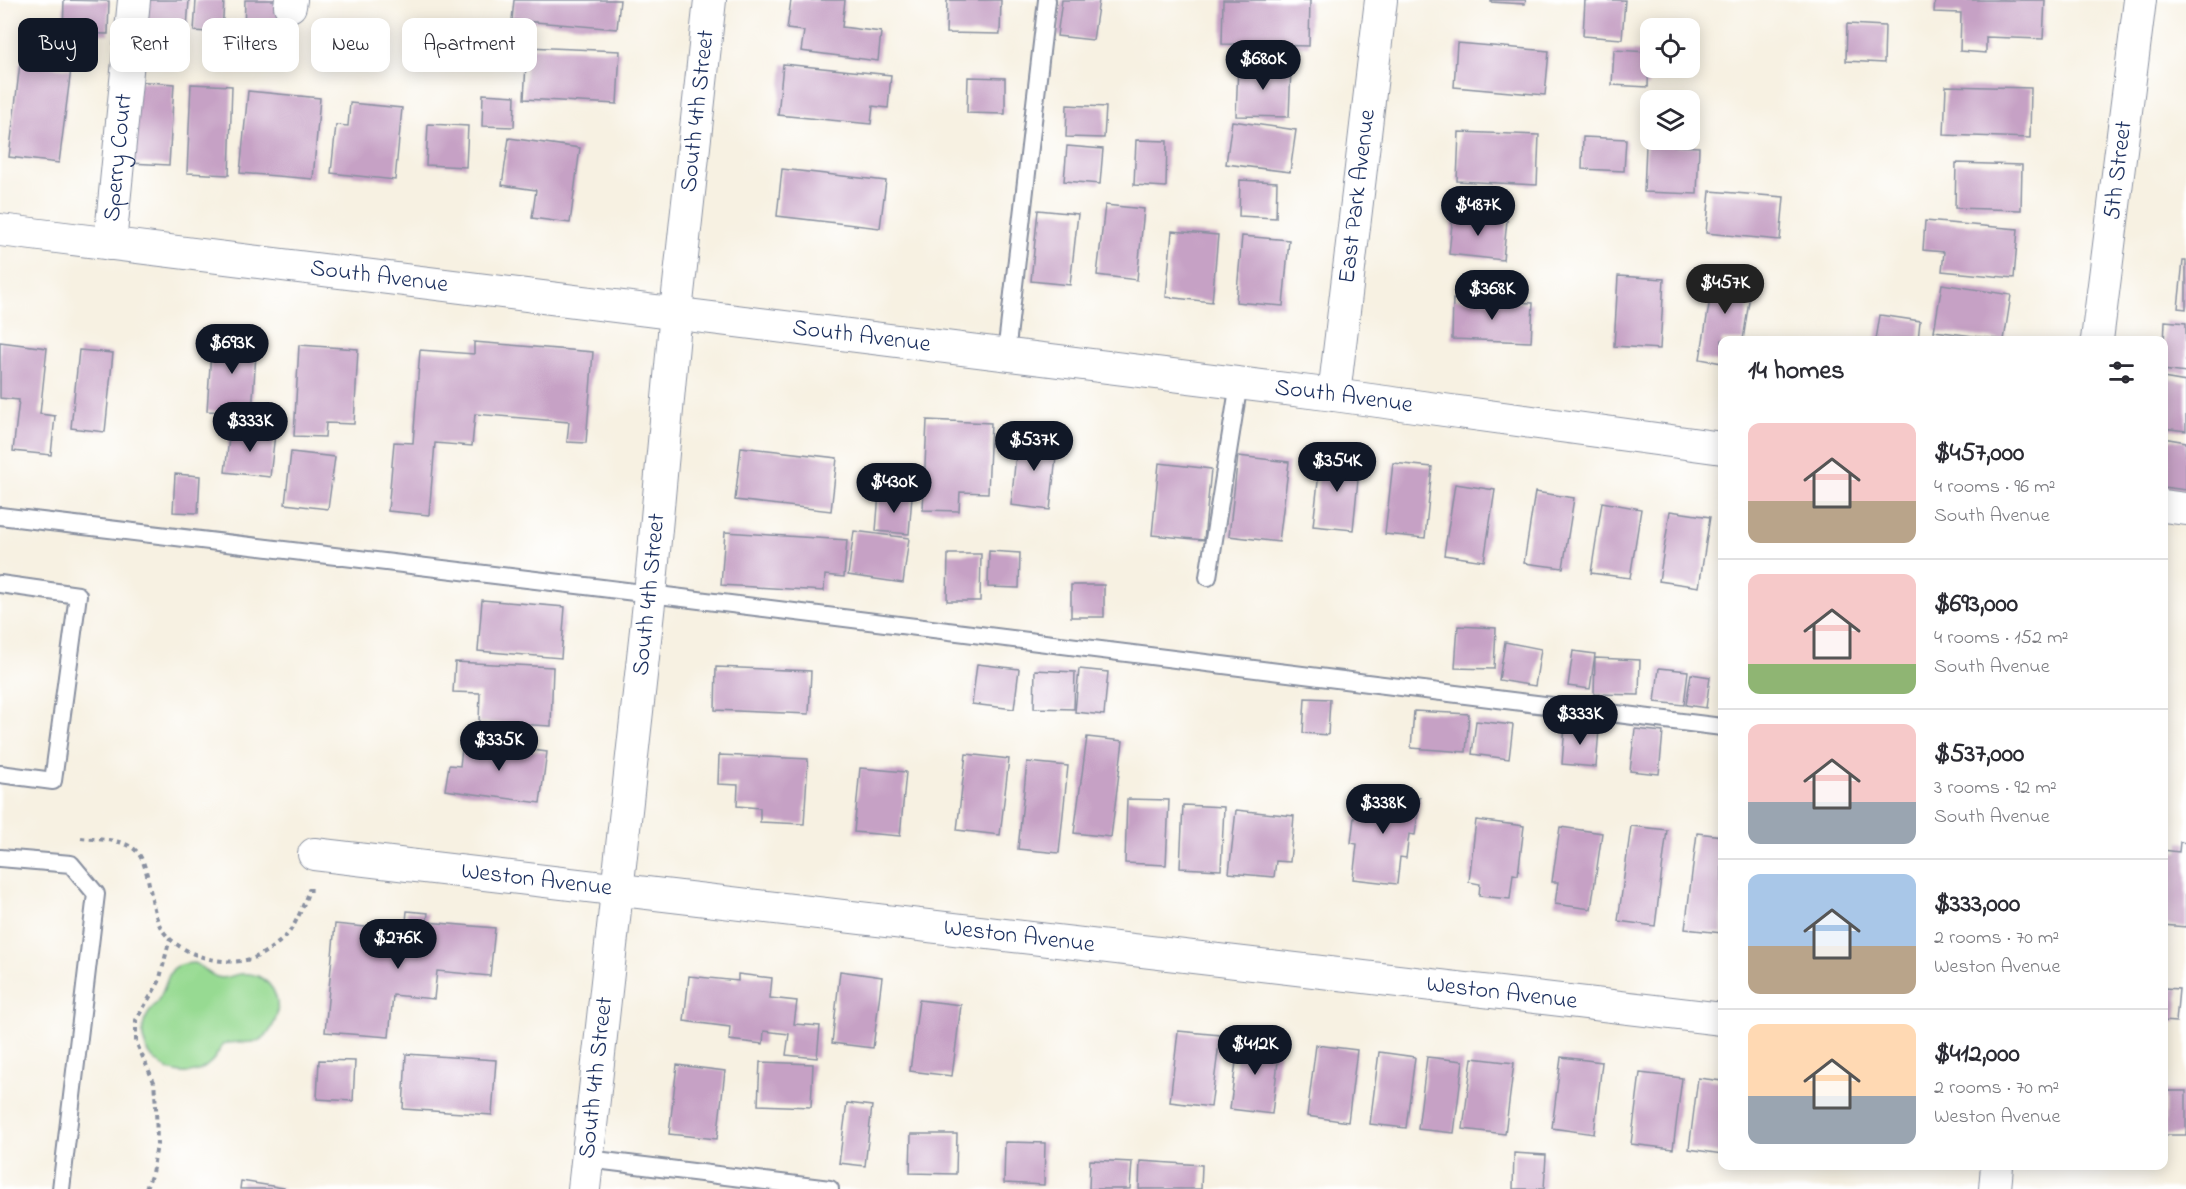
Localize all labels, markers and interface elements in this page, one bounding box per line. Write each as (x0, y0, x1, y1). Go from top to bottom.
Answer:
chip: Buy (18, 18, 98, 72)
chip: Rent (110, 18, 190, 72)
chip: Filters (202, 18, 299, 72)
chip: New (311, 18, 390, 72)
chip: Apartment (402, 18, 537, 72)
map controls (1640, 18, 1700, 150)
button: locate (1640, 18, 1700, 78)
street label: South 4th Street (672, 28, 724, 194)
pin: $680K (1221, 40, 1305, 91)
text: $680K (1240, 45, 1286, 74)
button: layers (1640, 90, 1700, 150)
street label: Sperry Court (95, 92, 142, 223)
street label: East Park Avenue (1330, 107, 1385, 285)
street label: 5th Street (2095, 119, 2142, 222)
pin: $487K (1436, 186, 1520, 237)
text: $487K (1455, 191, 1501, 220)
street label: South Avenue (308, 251, 450, 303)
pin: $457K (1683, 264, 1767, 315)
text: $457K (1700, 269, 1750, 298)
pin: $368K (1450, 270, 1534, 321)
text: $368K (1469, 275, 1515, 304)
street label: South Avenue (790, 311, 933, 362)
pin: $693K (190, 324, 274, 375)
text: $693K (210, 329, 254, 358)
text: 14 homes (1748, 353, 1844, 391)
icon: filters (2105, 356, 2138, 389)
street label: South Avenue (1273, 370, 1415, 423)
pin: $333K (208, 402, 292, 453)
text: $333K (227, 407, 273, 436)
pin: $537K (992, 421, 1076, 472)
text: $537K (1009, 426, 1059, 455)
text: $457,000 (1934, 435, 2024, 473)
pin: $354K (1295, 442, 1379, 493)
text: $354K (1312, 447, 1362, 476)
icon: home (1796, 447, 1868, 519)
pin: $430K (852, 463, 936, 514)
text: $430K (871, 468, 917, 497)
text: 4 rooms · 96 m² (1934, 473, 2055, 502)
text: South Avenue (1934, 502, 2050, 531)
street label: South 4th Street (624, 512, 675, 678)
text: $693,000 (1934, 586, 2018, 624)
icon: home (1796, 598, 1868, 670)
text: 4 rooms · 152 m² (1934, 624, 2068, 653)
text: South Avenue (1934, 653, 2050, 682)
pin: $333K (1538, 695, 1622, 746)
text: $333K (1557, 700, 1603, 729)
pin: $335K (457, 721, 541, 772)
text: $335K (474, 726, 524, 755)
text: $537,000 (1934, 736, 2024, 774)
icon: home (1796, 748, 1868, 820)
text: 3 rooms · 92 m² (1934, 774, 2057, 803)
pin: $338K (1341, 784, 1425, 835)
text: $338K (1360, 789, 1406, 818)
text: South Avenue (1934, 803, 2050, 832)
street label: Weston Avenue (459, 854, 614, 906)
text: $333,000 (1934, 886, 2020, 924)
icon: home (1796, 898, 1868, 970)
street label: Weston Avenue (942, 910, 1097, 963)
pin: $276K (356, 919, 440, 970)
text: $276K (374, 924, 422, 953)
text: 2 rooms · 70 m² (1934, 924, 2059, 953)
text: Weston Avenue (1934, 953, 2060, 982)
street label: Weston Avenue (1424, 967, 1580, 1019)
street label: South 4th Street (570, 995, 623, 1161)
pin: $412K (1213, 1025, 1297, 1076)
text: $412K (1232, 1030, 1278, 1059)
text: $412,000 (1934, 1036, 2020, 1074)
icon: home (1796, 1048, 1868, 1120)
text: 2 rooms · 70 m² (1934, 1074, 2059, 1103)
text: Weston Avenue (1934, 1103, 2060, 1132)

